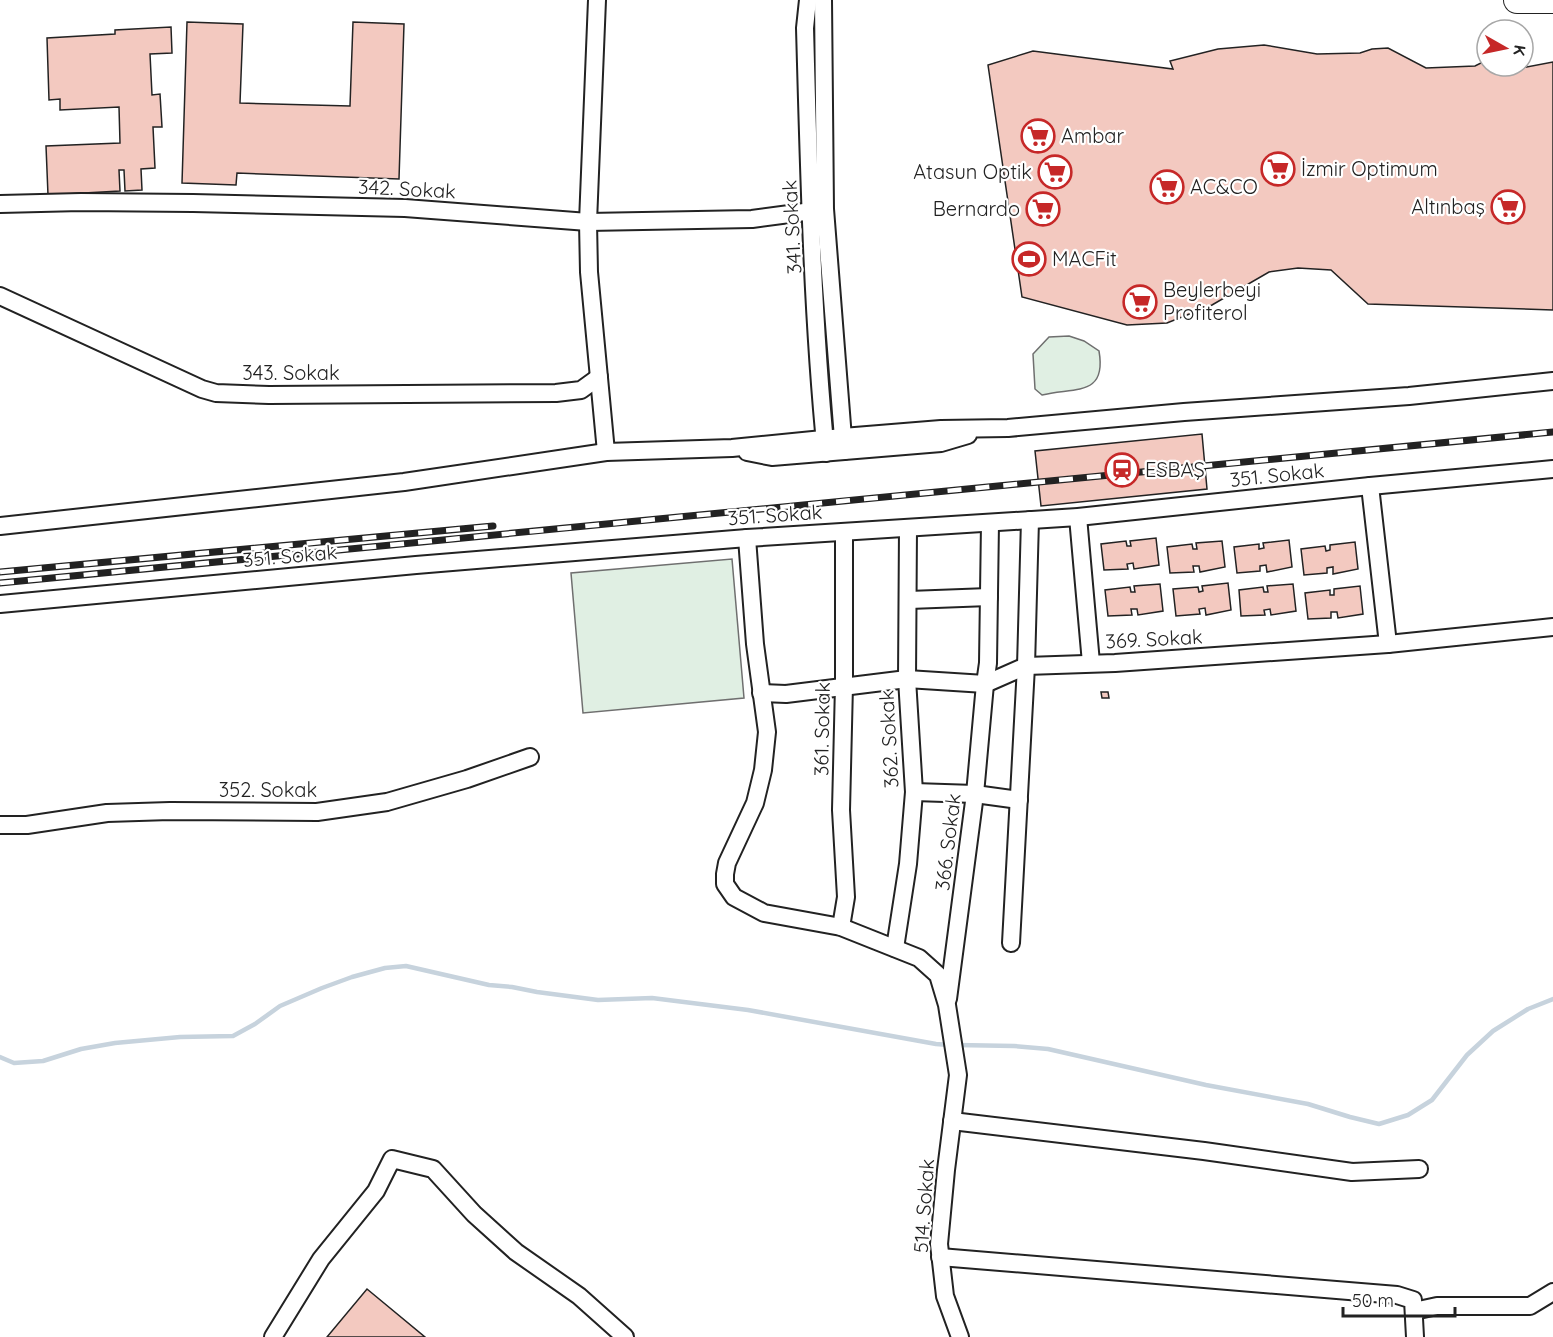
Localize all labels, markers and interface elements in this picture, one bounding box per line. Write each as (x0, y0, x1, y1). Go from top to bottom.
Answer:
north arrow (1475, 18, 1535, 78)
text: K (1509, 44, 1531, 57)
supermarket icon: Ambar (1020, 118, 1056, 154)
place label: Ambar (1061, 123, 1124, 148)
supermarket icon: İzmir Optimum (1260, 151, 1296, 187)
supermarket icon: Atasun Optik (1037, 154, 1073, 190)
place label: İzmir Optimum (1301, 156, 1438, 181)
place label: Atasun Optik (913, 159, 1032, 184)
supermarket icon: AC&CO (1149, 169, 1185, 205)
street label: 342. Sokak (357, 173, 457, 204)
place label: AC&CO (1190, 174, 1258, 199)
street label: 341. Sokak (777, 179, 806, 275)
supermarket icon: Altınbaş (1490, 189, 1526, 225)
supermarket icon: Bernardo (1025, 191, 1061, 227)
place label: Altınbaş (1411, 194, 1485, 219)
place label: Bernardo (933, 196, 1020, 221)
sports icon: MACFit (1011, 241, 1047, 277)
place label: MACFit (1052, 246, 1117, 271)
place label: Beylerbeyi Profiterol (1163, 277, 1261, 325)
supermarket icon: Beylerbeyi Profiterol (1122, 284, 1158, 320)
street label: 343. Sokak (242, 360, 340, 385)
station icon: ESBAŞ (1104, 452, 1140, 488)
place label: ESBAŞ (1145, 457, 1205, 482)
street label: 351. Sokak (1229, 457, 1325, 492)
street label: 351. Sokak (727, 499, 823, 530)
street label: 351. Sokak (242, 539, 338, 572)
street label: 369. Sokak (1105, 623, 1203, 654)
street label: 361. Sokak (808, 682, 835, 776)
street label: 362. Sokak (873, 689, 904, 789)
street label: 352. Sokak (219, 777, 317, 802)
street label: 366. Sokak (929, 792, 966, 892)
street label: 514. Sokak (908, 1158, 939, 1254)
scale bar (1343, 1280, 1456, 1318)
text: 50 m (1352, 1289, 1394, 1312)

